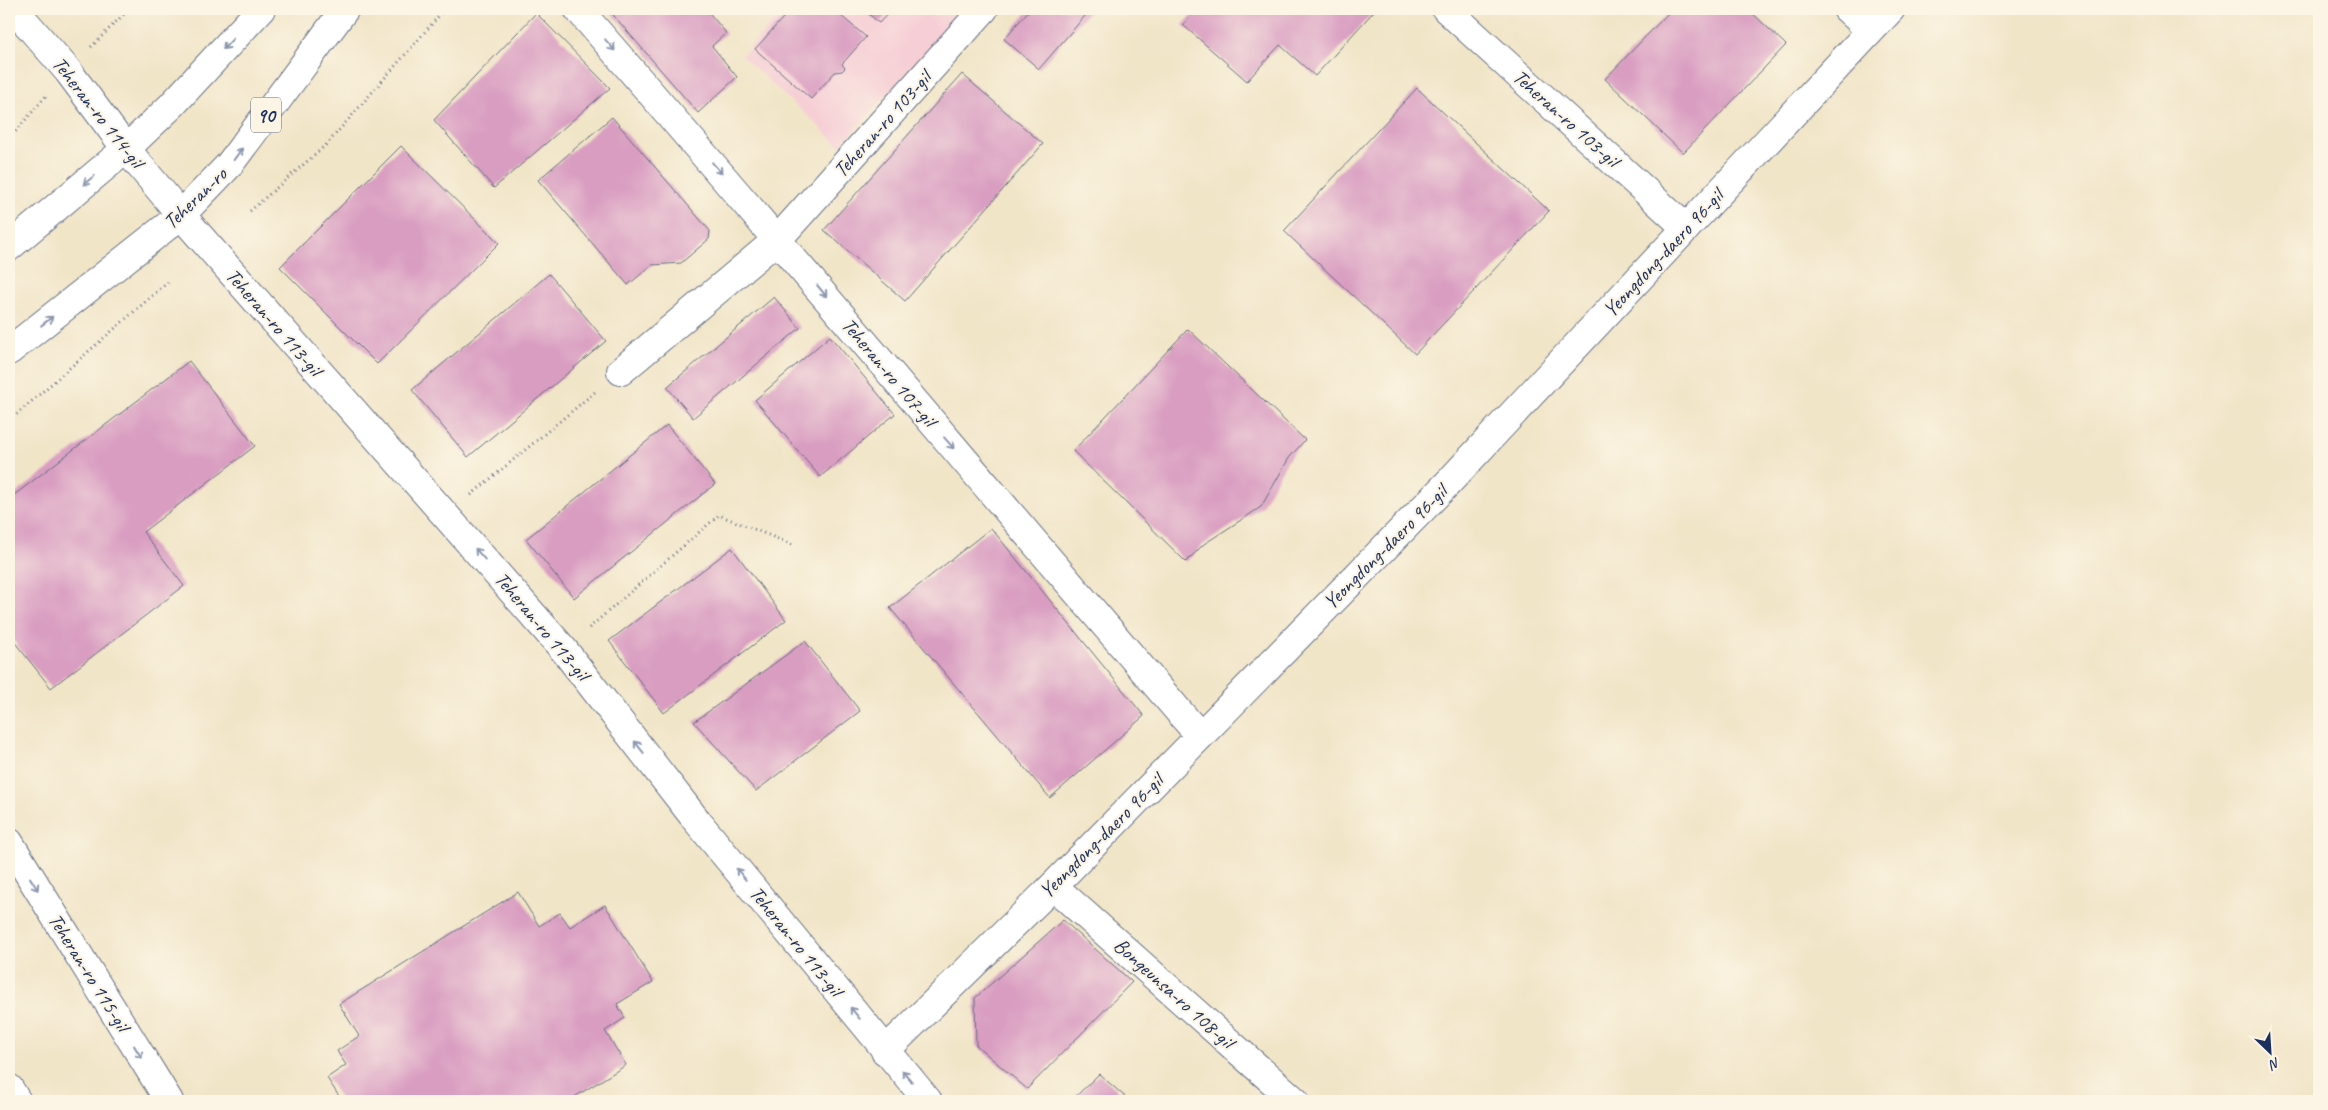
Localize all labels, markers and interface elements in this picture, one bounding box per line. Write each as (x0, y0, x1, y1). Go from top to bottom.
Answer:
one-way arrow (222, 38, 233, 51)
one-way arrow (604, 39, 616, 52)
street label: Teheran-ro 114-gil (47, 51, 152, 176)
street label: Teheran-ro 103-gil (828, 63, 939, 182)
street label: Teheran-ro 103-gil (1508, 64, 1627, 175)
road number: 90 (251, 98, 281, 132)
one-way arrow (232, 148, 243, 161)
street label: Teheran-ro (158, 160, 233, 235)
one-way arrow (711, 161, 722, 174)
one-way arrow (82, 174, 95, 186)
street label: Yeongdong-daero 96-gil (1597, 181, 1731, 322)
street label: Teheran-ro 113-gil (220, 263, 330, 384)
one-way arrow (817, 285, 828, 298)
street label: Teheran-ro 107-gil (836, 312, 944, 434)
one-way arrow (40, 315, 53, 326)
one-way arrow (943, 436, 954, 449)
street label: Yeongdong-daero 96-gil (1317, 477, 1455, 615)
one-way arrow (475, 548, 486, 561)
street label: Teheran-ro 113-gil (489, 566, 597, 688)
one-way arrow (634, 741, 645, 754)
street label: Yeongdong-daero 96-gil (1033, 766, 1171, 904)
one-way arrow (735, 868, 746, 881)
one-way arrow (30, 876, 40, 890)
street label: Teheran-ro 113-gil (744, 881, 850, 1004)
street label: Teheran-ro 115-gil (42, 908, 137, 1039)
street label: Bongeunsa-ro 108-gil (1109, 932, 1242, 1056)
one-way arrow (849, 1007, 860, 1020)
north arrow (2246, 1028, 2296, 1078)
one-way arrow (134, 1044, 144, 1058)
text: N (2266, 1054, 2283, 1074)
one-way arrow (901, 1070, 912, 1083)

